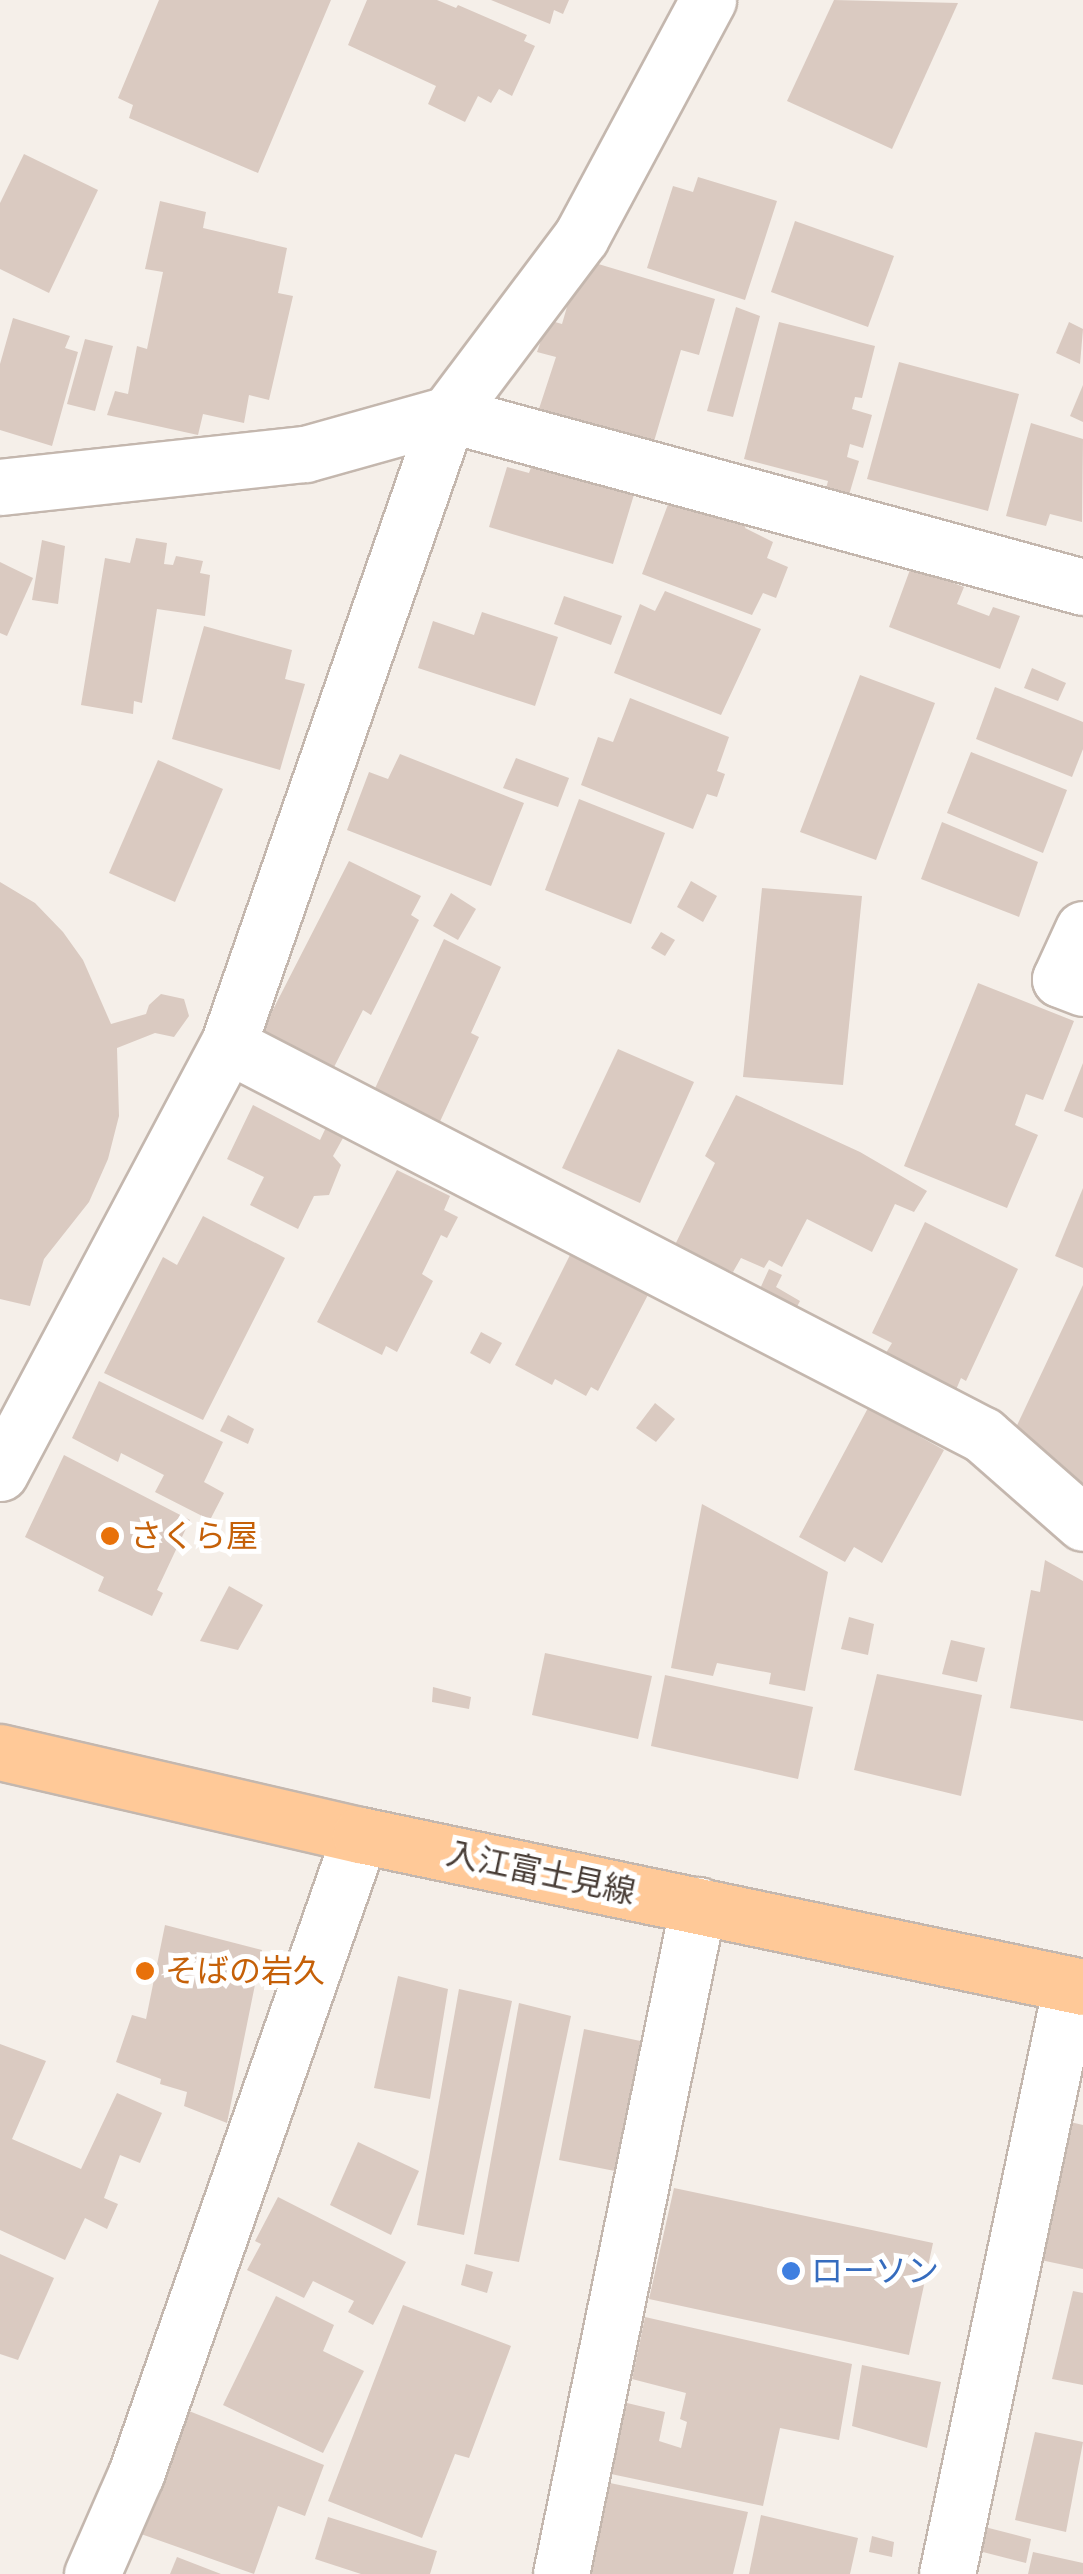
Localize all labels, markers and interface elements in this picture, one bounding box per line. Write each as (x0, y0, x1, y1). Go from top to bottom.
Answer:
place label: さくら屋 (130, 1517, 258, 1555)
marker: さくら屋 (99, 1525, 121, 1547)
street label: 入江富士見線 (443, 1834, 639, 1912)
place label: そばの岩久 (165, 1952, 325, 1990)
marker: そばの岩久 (134, 1960, 156, 1982)
place label: ローソン (811, 2252, 939, 2290)
marker: ローソン (780, 2260, 802, 2282)

